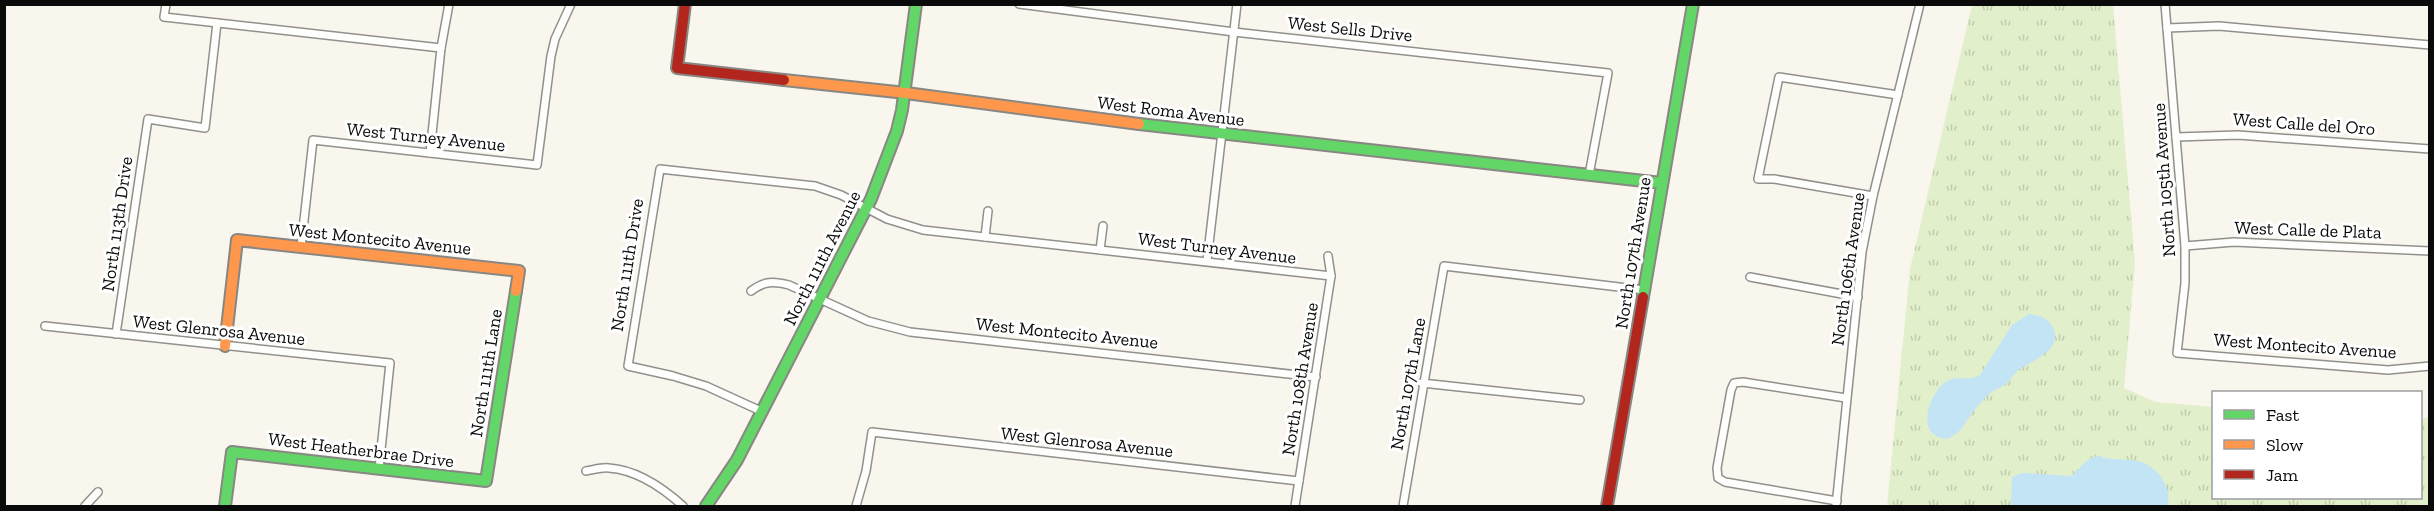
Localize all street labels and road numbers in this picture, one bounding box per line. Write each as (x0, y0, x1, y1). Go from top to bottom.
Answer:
street label: West Sells Drive (1287, 12, 1413, 46)
street label: West Roma Avenue (1096, 91, 1246, 131)
street label: North 105th Avenue (2148, 102, 2180, 258)
street label: West Calle del Oro (2232, 108, 2376, 140)
street label: West Turney Avenue (346, 118, 506, 156)
street label: North 113th Drive (97, 155, 137, 293)
street label: North 107th Avenue (1610, 176, 1656, 330)
street label: North 111th Avenue (779, 187, 865, 329)
street label: North 106th Avenue (1826, 191, 1870, 347)
street label: North 111th Drive (606, 197, 648, 333)
street label: West Calle de Plata (2234, 216, 2382, 244)
street label: West Montecito Avenue (288, 218, 472, 260)
street label: West Turney Avenue (1137, 227, 1297, 269)
street label: North 108th Avenue (1277, 301, 1323, 457)
street label: North 111th Lane (465, 308, 507, 438)
street label: West Glenrosa Avenue (132, 310, 306, 350)
street label: West Montecito Avenue (975, 312, 1159, 354)
street label: North 107th Lane (1386, 316, 1430, 452)
street label: West Montecito Avenue (2213, 329, 2397, 363)
street label: West Glenrosa Avenue (1000, 422, 1174, 462)
street label: West Heatherbrae Drive (267, 428, 455, 472)

